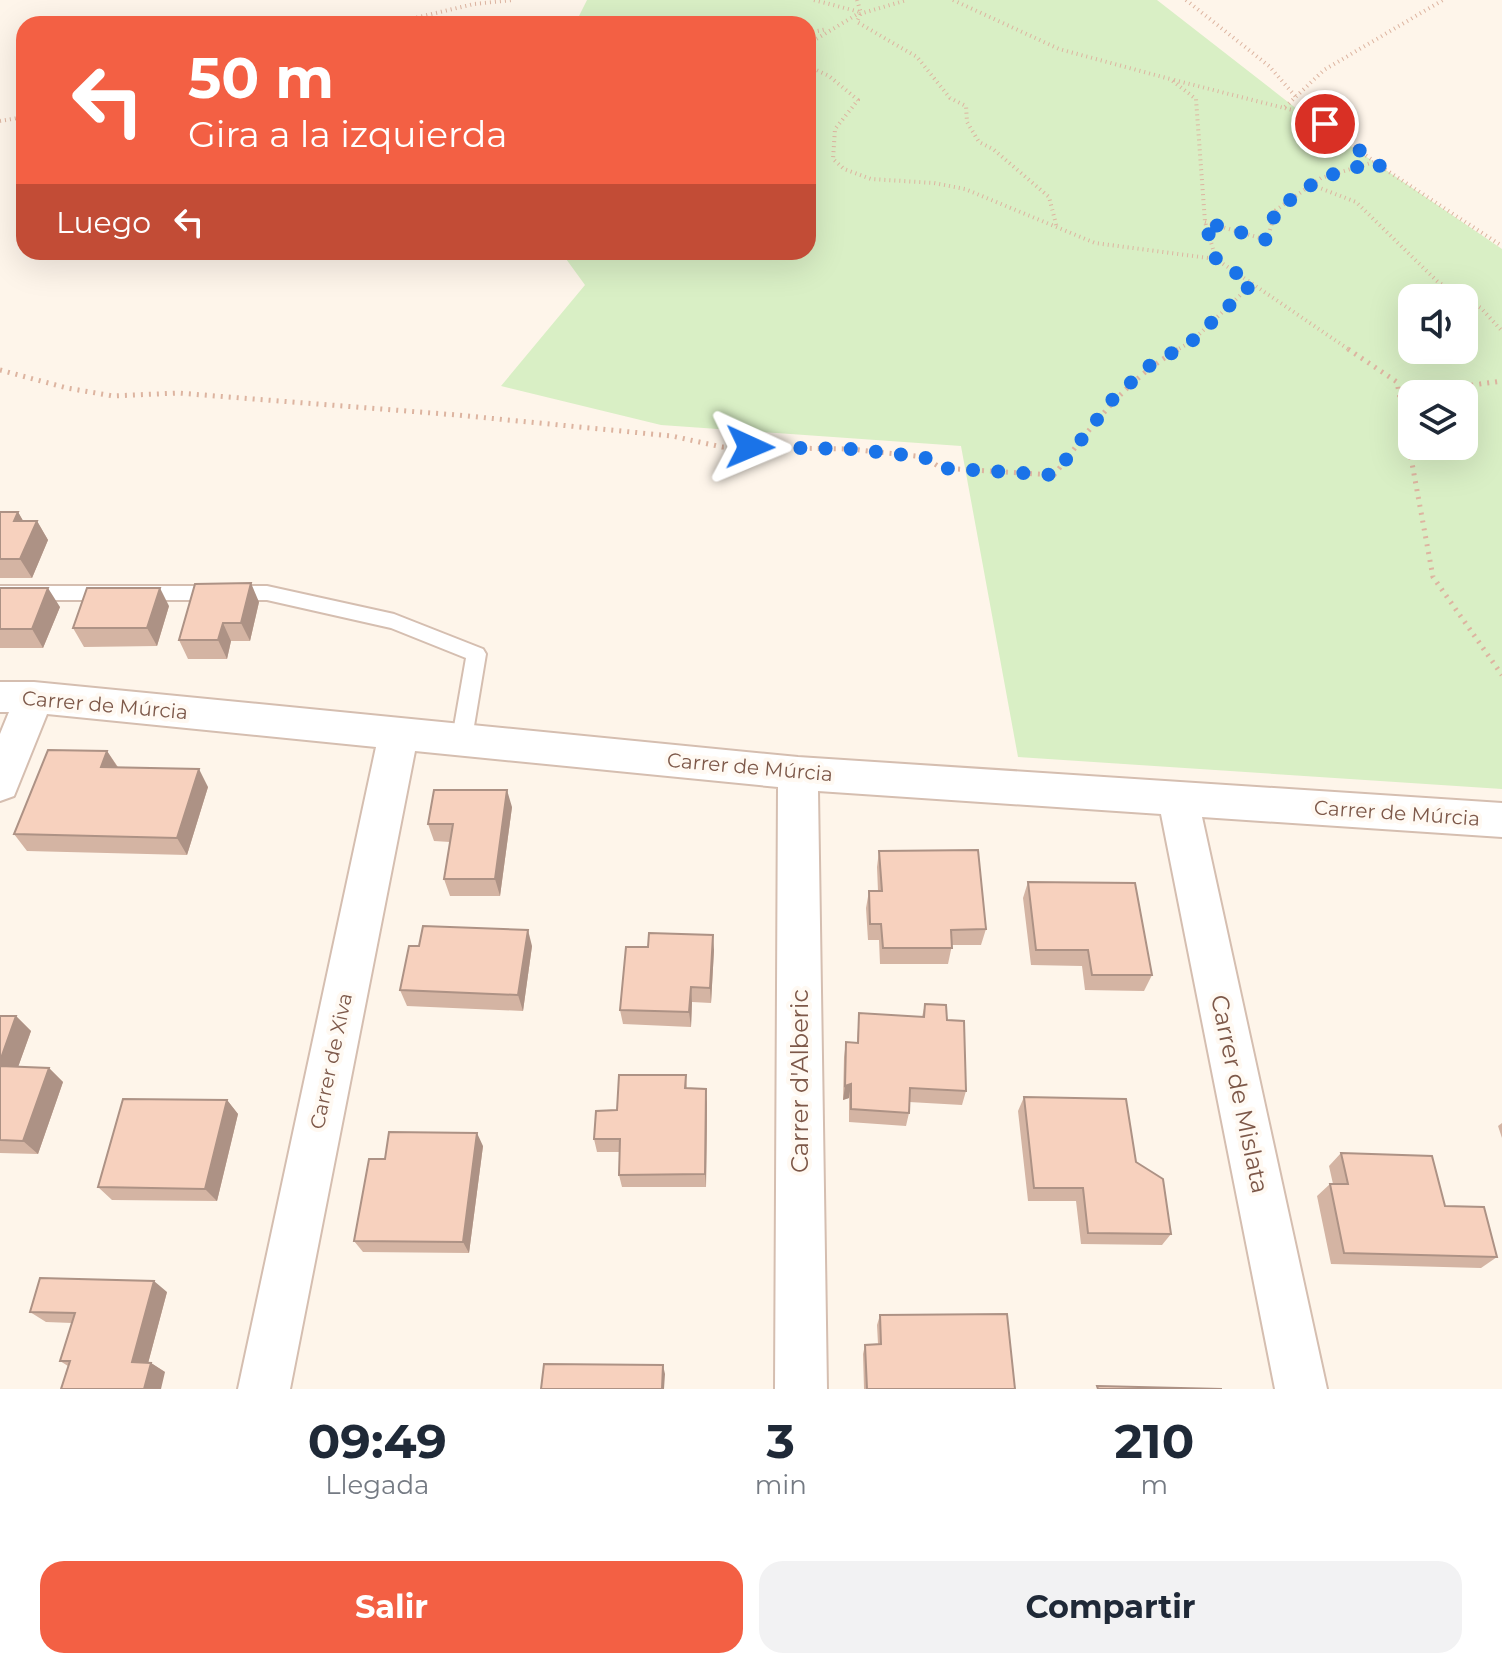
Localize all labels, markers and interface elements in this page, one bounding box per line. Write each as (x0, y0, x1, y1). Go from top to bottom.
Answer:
text: 50 m (188, 44, 334, 112)
icon: left (56, 48, 160, 152)
pin (1291, 90, 1359, 158)
icon: arrive (1303, 102, 1347, 146)
text: Gira a la izquierda (188, 112, 508, 156)
icon: left (167, 200, 211, 244)
text: Luego (56, 204, 151, 241)
map controls (1398, 284, 1478, 460)
button: sound (1398, 284, 1478, 364)
button: layers (1398, 380, 1478, 460)
position arrow (708, 405, 792, 489)
street label: Carrer de Múrcia (21, 686, 189, 724)
street label: Carrer de Múrcia (666, 748, 834, 786)
street label: Carrer de Múrcia (1313, 795, 1481, 831)
street label: Carrer d'Alberic (785, 989, 814, 1173)
street label: Carrer de Xiva (305, 991, 357, 1131)
street label: Carrer de Mislata (1205, 992, 1275, 1196)
text: 09:49 (308, 1412, 447, 1470)
text: 3 (767, 1412, 795, 1470)
text: 210 (1115, 1412, 1194, 1470)
text: Llegada (325, 1469, 429, 1501)
text: min (755, 1469, 807, 1501)
text: m (1141, 1469, 1168, 1501)
button: Salir (40, 1561, 743, 1653)
button: Compartir (759, 1561, 1462, 1653)

